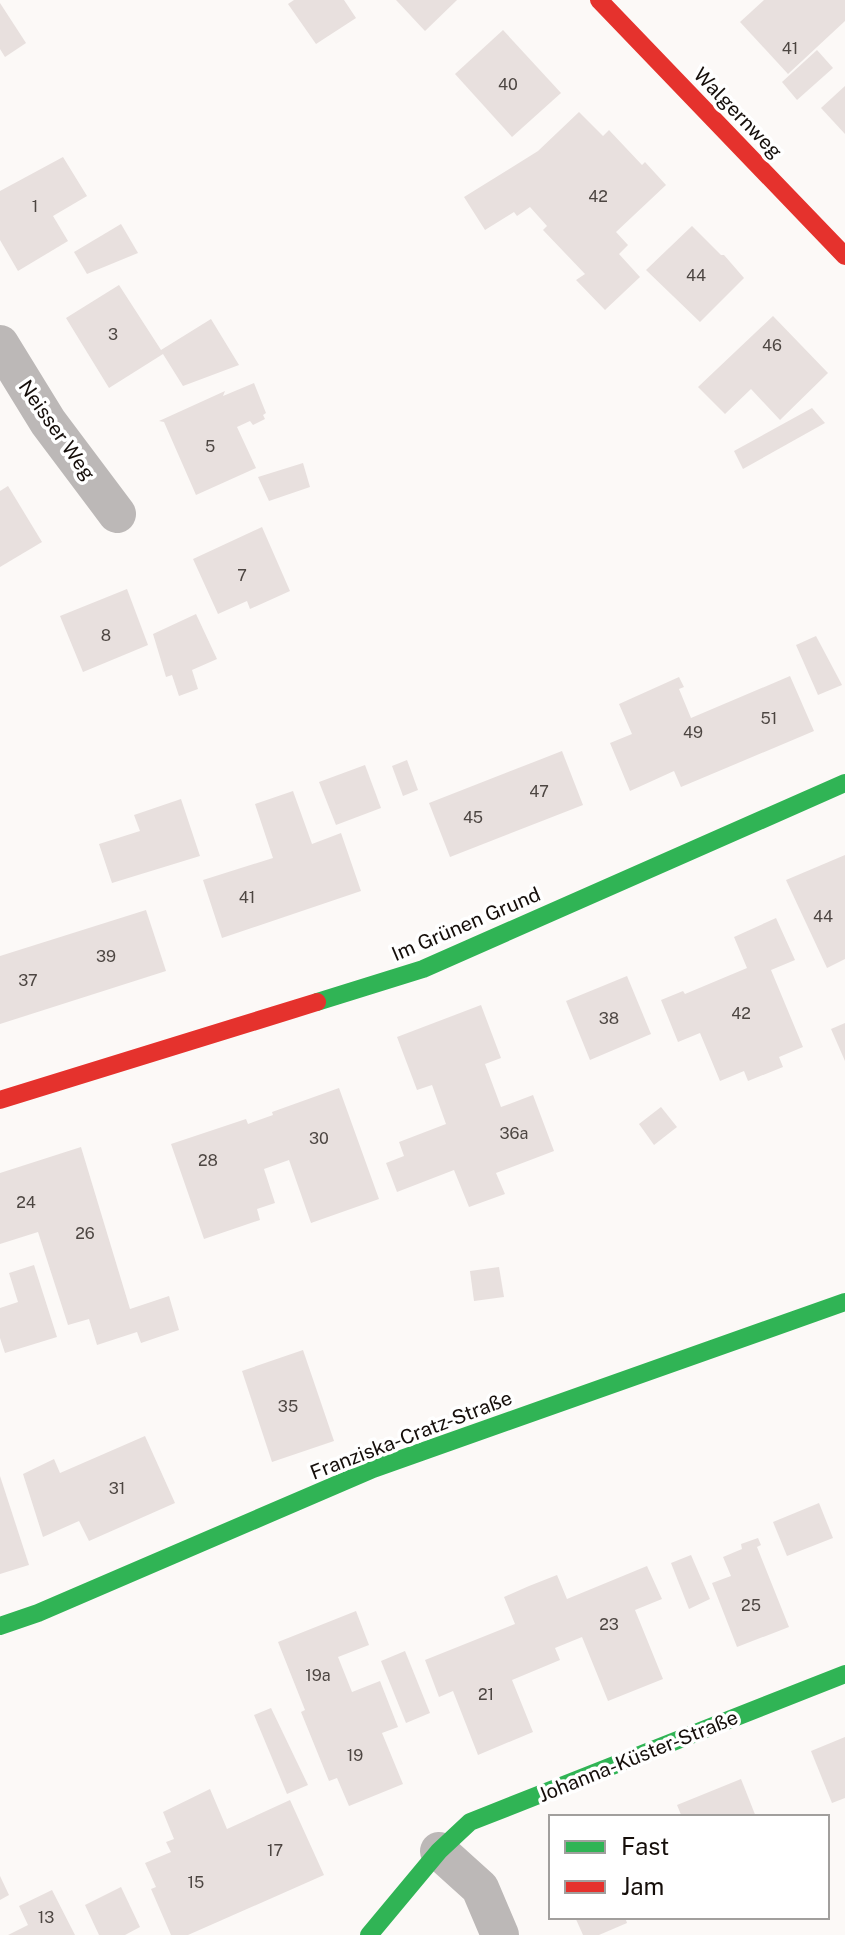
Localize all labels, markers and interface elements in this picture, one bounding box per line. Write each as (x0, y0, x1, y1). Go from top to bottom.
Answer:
house number: 41 (782, 39, 798, 58)
street label: Walgernweg (689, 63, 787, 163)
house number: 40 (498, 75, 518, 94)
house number: 42 (588, 187, 608, 206)
house number: 1 (32, 197, 38, 216)
house number: 44 (686, 266, 706, 285)
house number: 3 (108, 325, 118, 344)
house number: 46 (762, 336, 782, 355)
street label: Neisser Weg (14, 375, 100, 485)
house number: 5 (205, 437, 215, 456)
house number: 7 (237, 566, 247, 585)
house number: 8 (101, 626, 111, 645)
house number: 51 (761, 709, 777, 728)
house number: 49 (683, 723, 703, 742)
house number: 47 (529, 782, 549, 801)
house number: 45 (463, 808, 483, 827)
street label: Im Grünen Grund (388, 882, 544, 966)
house number: 41 (239, 888, 255, 907)
house number: 44 (813, 907, 833, 926)
house number: 39 (96, 947, 116, 966)
house number: 37 (18, 971, 38, 990)
house number: 42 (731, 1004, 751, 1023)
house number: 38 (599, 1009, 619, 1028)
house number: 36a (500, 1124, 528, 1143)
house number: 30 (309, 1129, 329, 1148)
house number: 28 (198, 1151, 218, 1170)
house number: 24 (16, 1193, 36, 1212)
house number: 26 (75, 1224, 95, 1243)
street label: Franziska-Cratz-Straße (307, 1385, 515, 1485)
house number: 35 (278, 1397, 298, 1416)
house number: 31 (109, 1479, 125, 1498)
house number: 25 (741, 1596, 761, 1615)
house number: 23 (599, 1615, 619, 1634)
house number: 19a (305, 1666, 331, 1685)
house number: 21 (478, 1685, 494, 1704)
street label: Johanna-Küster-Straße (535, 1705, 741, 1807)
house number: 19 (347, 1746, 363, 1765)
legend (549, 1815, 829, 1919)
text: Fast (621, 1832, 669, 1860)
house number: 17 (267, 1841, 283, 1860)
text: Jam (621, 1872, 664, 1900)
house number: 15 (188, 1873, 204, 1892)
house number: 13 (38, 1908, 54, 1927)

